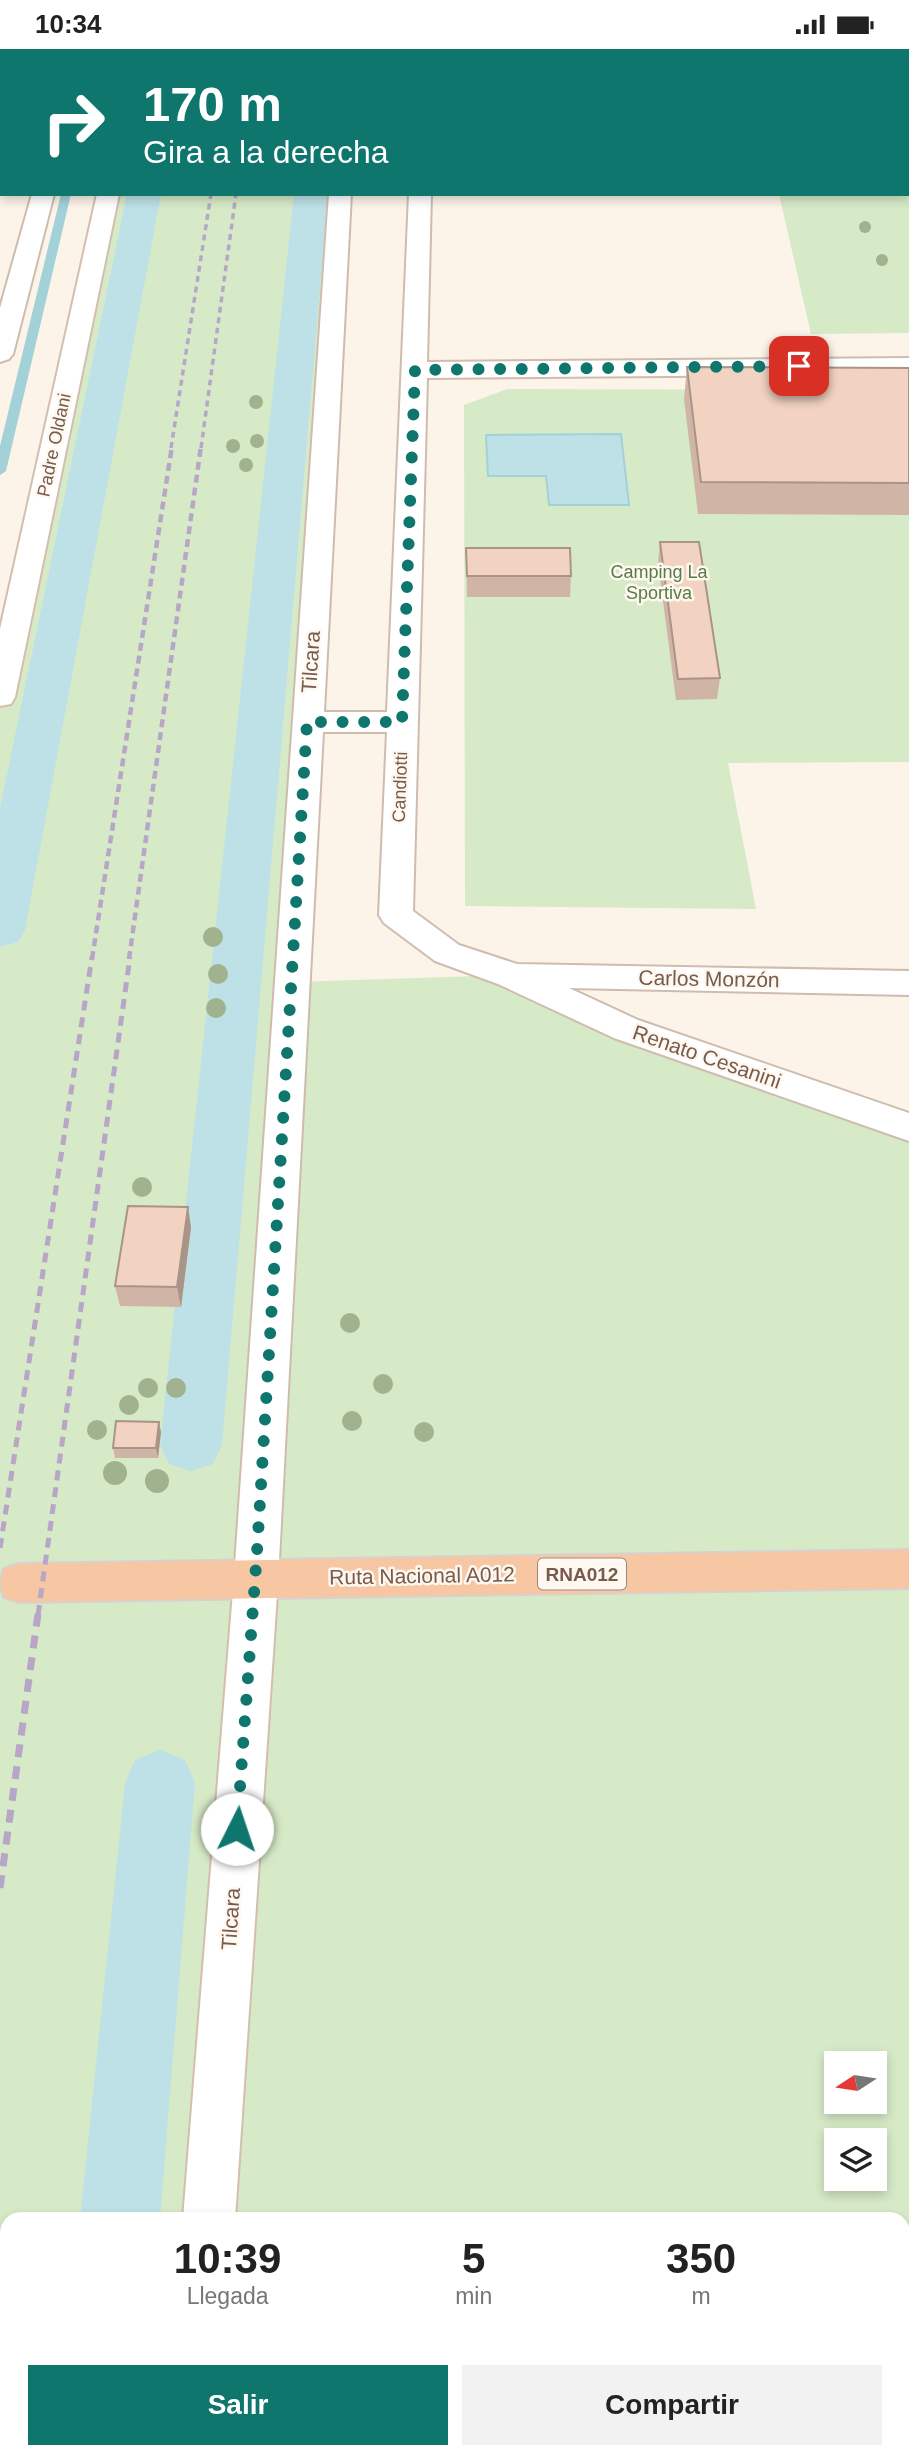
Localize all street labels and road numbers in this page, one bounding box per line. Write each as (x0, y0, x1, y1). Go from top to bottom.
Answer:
street label: Padre Oldani (33, 392, 75, 498)
street label: Tilcara (297, 630, 324, 694)
street label: Candiotti (389, 751, 411, 823)
street label: Carlos Monzón (638, 966, 780, 991)
street label: Renato Cesanini (630, 1020, 784, 1093)
road number: RNA012 (538, 1559, 626, 1589)
street label: Ruta Nacional A012 (329, 1562, 515, 1589)
street label: Tilcara (217, 1887, 244, 1951)

